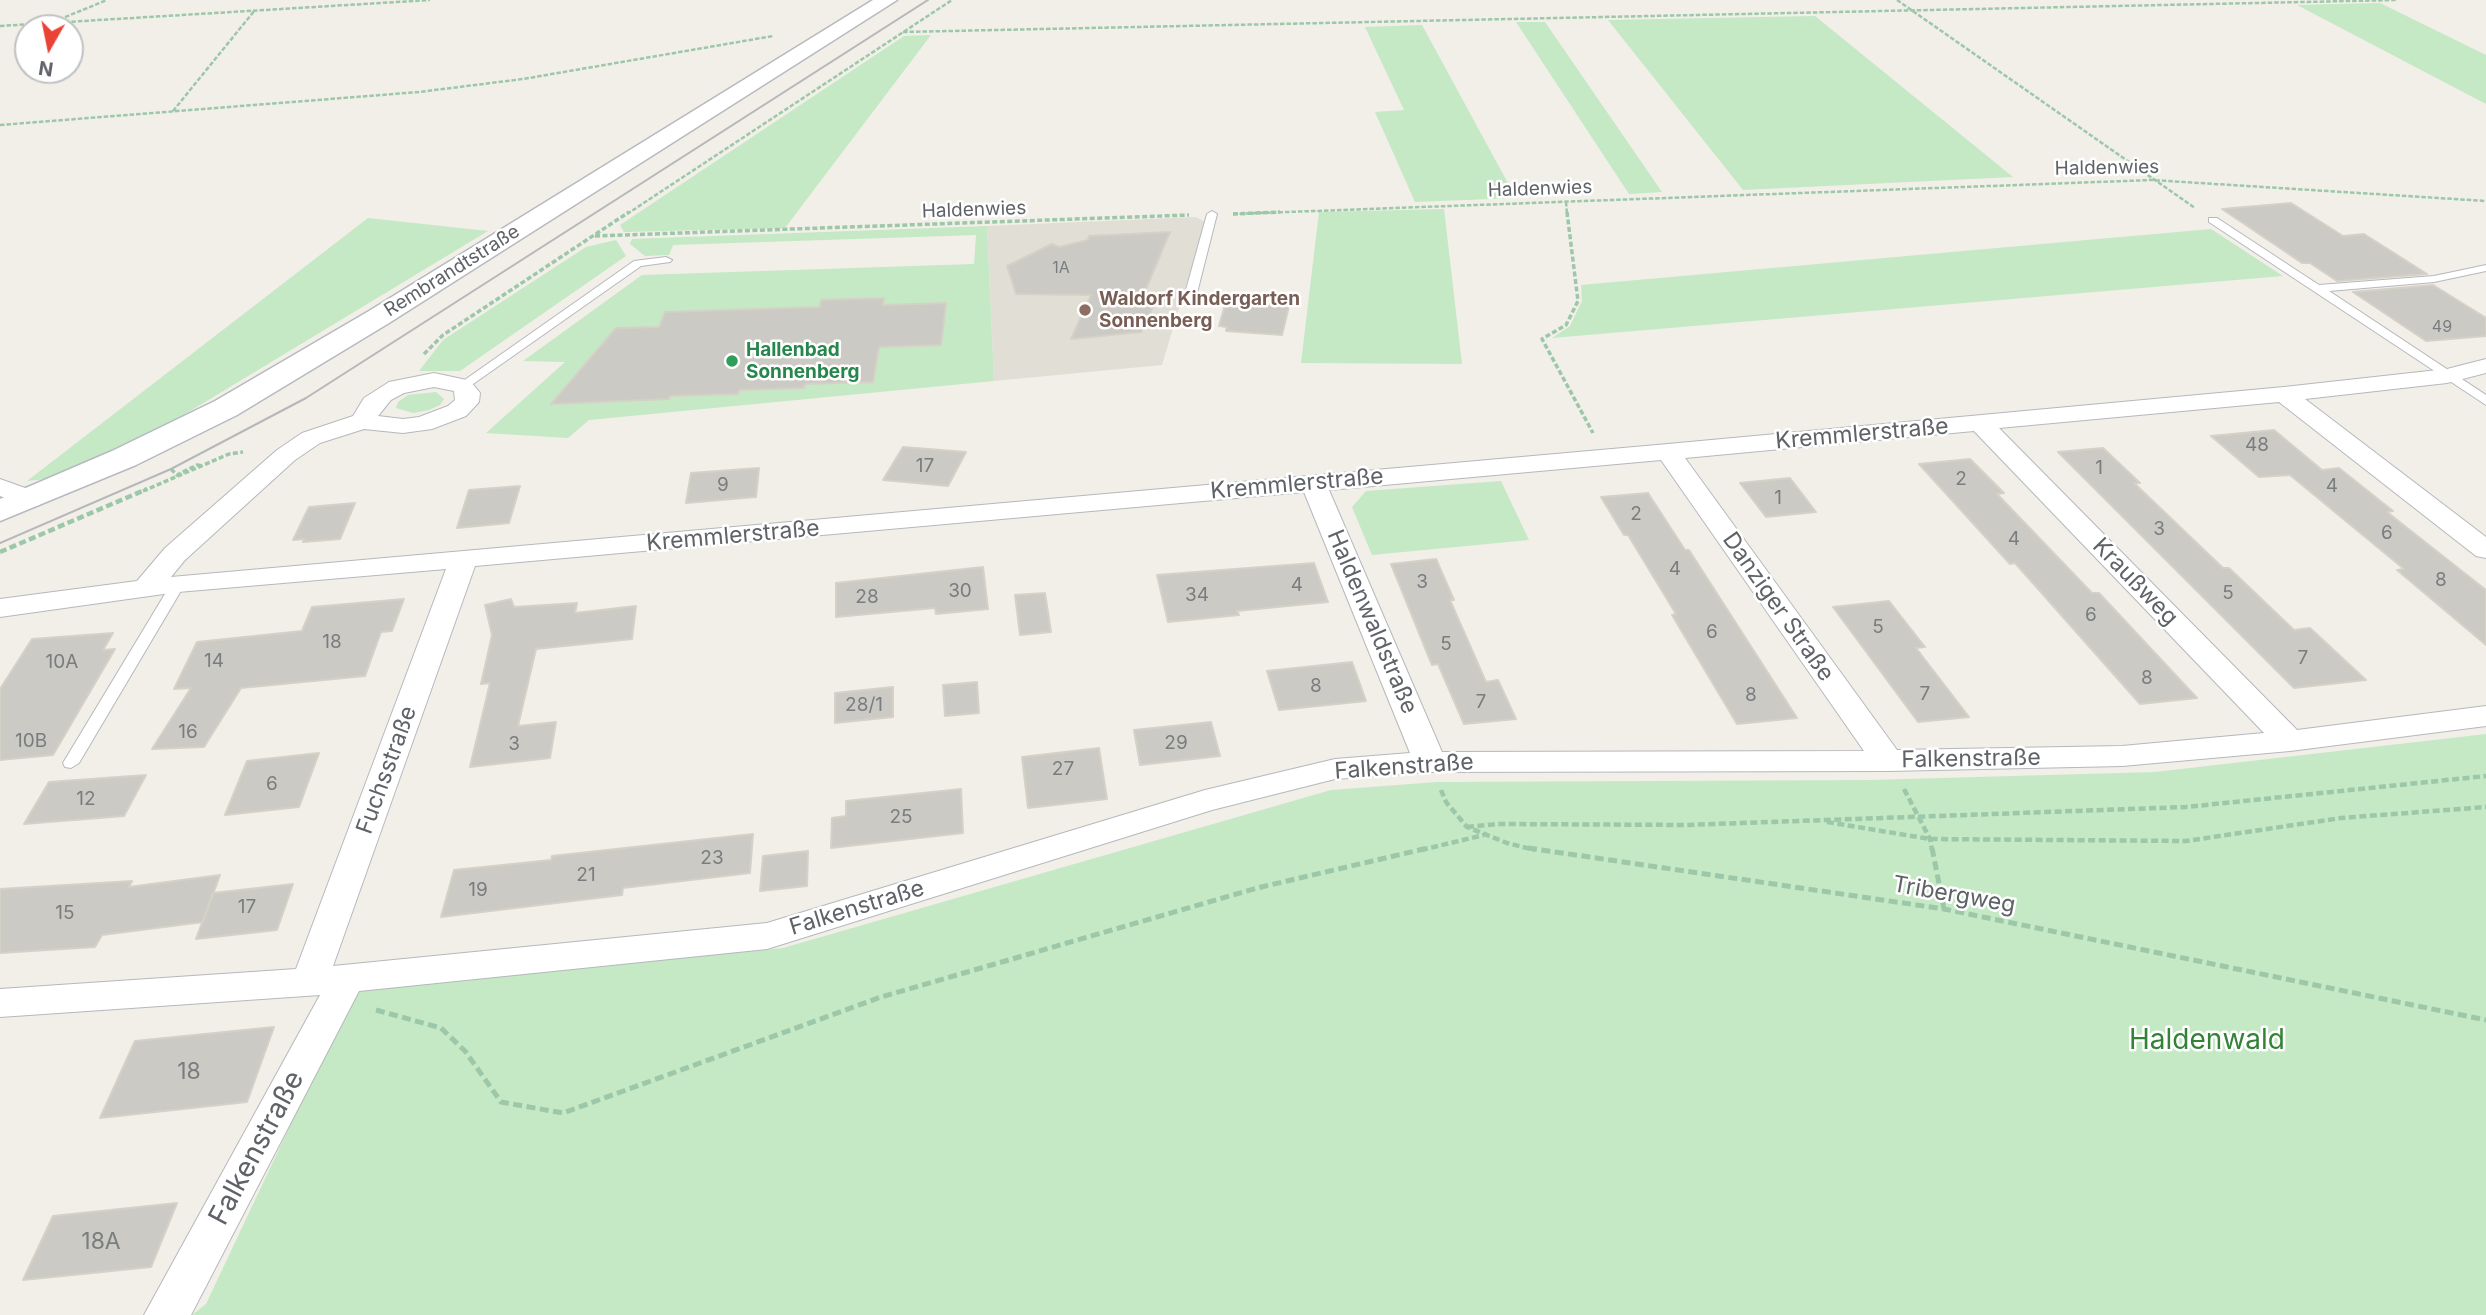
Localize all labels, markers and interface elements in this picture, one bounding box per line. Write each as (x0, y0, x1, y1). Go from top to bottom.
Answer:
north arrow (14, 14, 84, 84)
text: N (37, 56, 55, 81)
street label: Haldenwies (2055, 156, 2159, 180)
street label: Haldenwies (1487, 176, 1593, 202)
street label: Haldenwies (921, 197, 1027, 223)
street label: Rembrandtstraße (380, 220, 524, 322)
house number: 1A (1052, 258, 1070, 278)
place label: Waldorf Kindergarten Sonnenberg (1099, 288, 1300, 332)
marker: Waldorf Kindergarten Sonnenberg (1077, 302, 1093, 318)
house number: 49 (2432, 317, 2452, 337)
place label: Hallenbad Sonnenberg (746, 339, 859, 383)
marker: Hallenbad Sonnenberg (724, 353, 740, 369)
street label: Kremmlerstraße (1774, 413, 1950, 455)
house number: 48 (2245, 434, 2269, 456)
house number: 17 (916, 455, 934, 477)
house number: 1 (2095, 457, 2103, 479)
street label: Kremmlerstraße (1209, 463, 1385, 505)
house number: 2 (1955, 468, 1967, 490)
house number: 9 (717, 474, 729, 496)
house number: 4 (2326, 475, 2338, 497)
house number: 1 (1774, 487, 1782, 509)
house number: 2 (1630, 503, 1642, 525)
street label: Kremmlerstraße (645, 515, 821, 557)
house number: 3 (2153, 518, 2165, 540)
house number: 6 (2381, 522, 2393, 544)
street label: Haldenwaldstraße (1321, 526, 1423, 718)
street label: Danziger Straße (1716, 527, 1840, 687)
house number: 4 (2008, 528, 2020, 550)
street label: Kraußweg (2087, 533, 2183, 631)
house number: 4 (1669, 558, 1681, 580)
house number: 8 (2435, 569, 2447, 591)
house number: 3 (1416, 571, 1428, 593)
house number: 4 (1291, 574, 1303, 596)
house number: 30 (948, 580, 972, 602)
house number: 5 (2222, 582, 2234, 604)
house number: 34 (1185, 584, 1209, 606)
house number: 28 (855, 586, 879, 608)
house number: 6 (2085, 604, 2097, 626)
house number: 5 (1872, 616, 1884, 638)
house number: 6 (1706, 621, 1718, 643)
house number: 18 (322, 631, 342, 653)
house number: 5 (1440, 633, 1452, 655)
house number: 7 (2298, 647, 2308, 669)
house number: 14 (204, 650, 224, 672)
house number: 10A (46, 651, 78, 673)
house number: 8 (2141, 667, 2153, 689)
house number: 8 (1310, 675, 1322, 697)
house number: 7 (1920, 683, 1930, 705)
house number: 8 (1745, 684, 1757, 706)
house number: 7 (1476, 691, 1486, 713)
house number: 28/1 (845, 694, 883, 716)
street label: Fuchsstraße (351, 702, 423, 838)
house number: 16 (178, 721, 198, 743)
house number: 10B (15, 730, 47, 752)
house number: 29 (1164, 732, 1188, 754)
house number: 3 (508, 733, 520, 755)
street label: Falkenstraße (1901, 744, 2041, 774)
street label: Falkenstraße (1333, 748, 1475, 786)
house number: 27 (1052, 758, 1074, 780)
house number: 6 (266, 773, 278, 795)
house number: 12 (76, 788, 96, 810)
house number: 25 (889, 806, 913, 828)
house number: 23 (700, 847, 724, 869)
house number: 21 (576, 864, 596, 886)
street label: Tribergweg (1891, 871, 2017, 919)
street label: Falkenstraße (786, 874, 928, 942)
house number: 19 (468, 879, 488, 901)
house number: 17 (238, 896, 256, 918)
house number: 15 (55, 902, 75, 924)
park label: Haldenwald (2129, 1024, 2285, 1058)
house number: 18 (177, 1058, 201, 1086)
street label: Falkenstraße (202, 1065, 312, 1231)
house number: 18A (81, 1228, 121, 1256)

